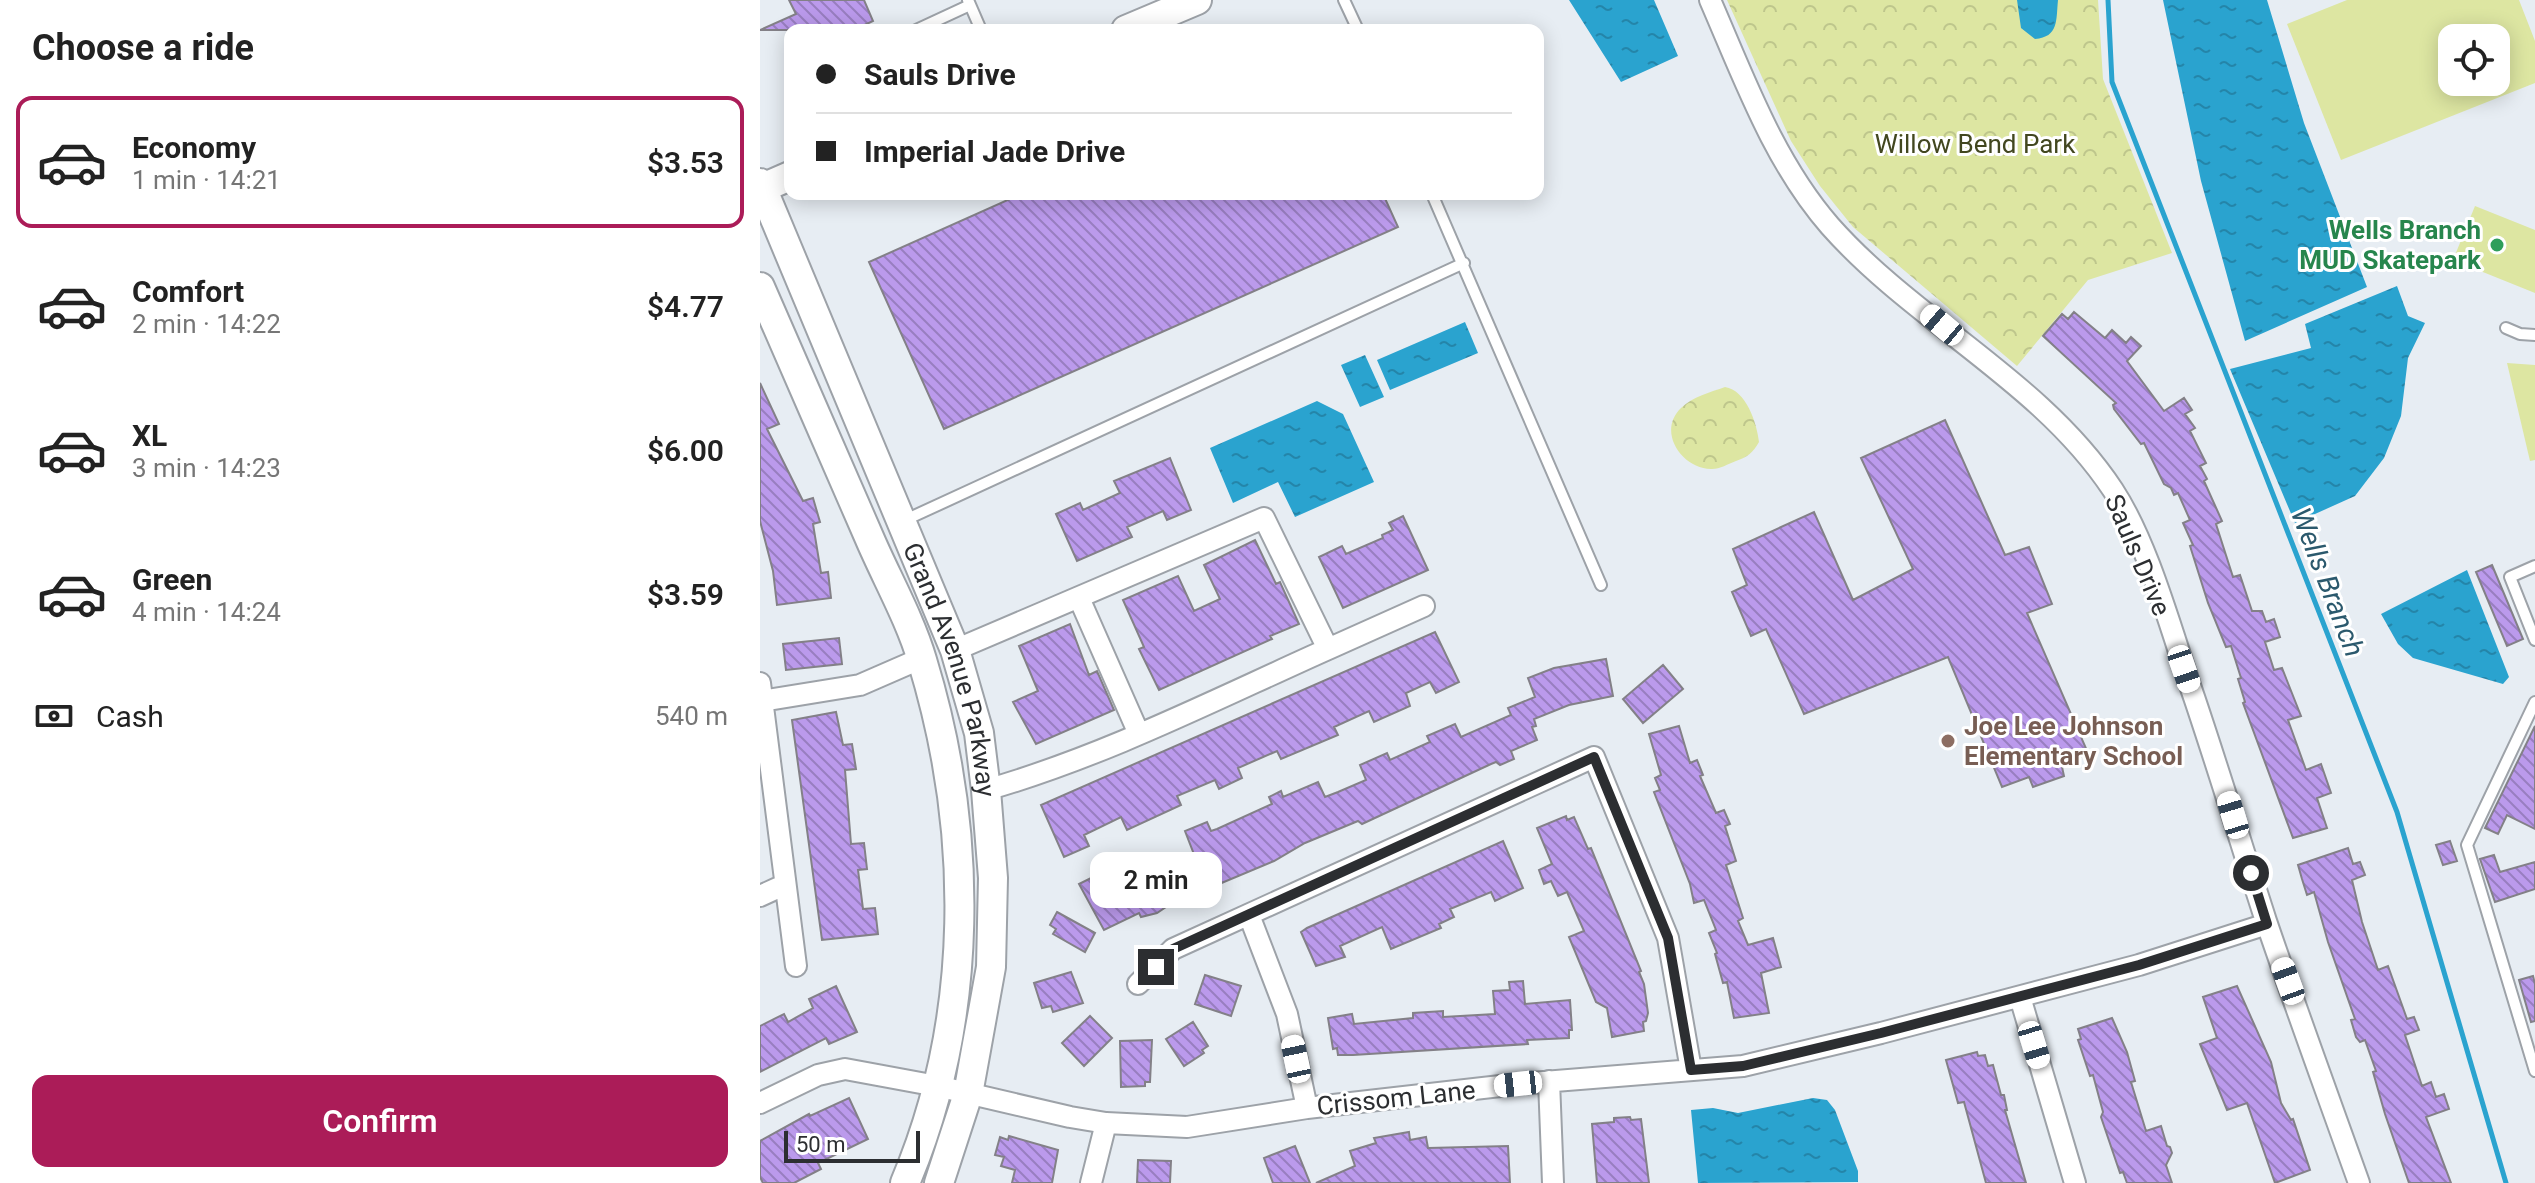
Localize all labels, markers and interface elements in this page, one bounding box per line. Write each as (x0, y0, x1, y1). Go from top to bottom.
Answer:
map controls (2438, 24, 2510, 96)
button: locate (2438, 24, 2510, 96)
text: Choose a ride (32, 27, 254, 69)
text: Sauls Drive (864, 57, 1016, 92)
icon: car (36, 126, 108, 198)
park label: Willow Bend Park (1875, 129, 2076, 159)
text: Economy (132, 130, 256, 165)
text: Imperial Jade Drive (864, 134, 1125, 169)
text: $3.53 (647, 145, 724, 180)
text: 1 min · 14:21 (132, 165, 281, 195)
place label: Wells Branch MUD Skatepark (2299, 215, 2482, 275)
marker: Wells Branch MUD Skatepark (2488, 236, 2506, 254)
icon: car (36, 270, 108, 342)
text: Comfort (132, 274, 244, 309)
text: $4.77 (647, 289, 724, 324)
car (1916, 300, 1968, 350)
text: 2 min · 14:22 (132, 309, 281, 339)
icon: car (36, 414, 108, 486)
text: XL (132, 418, 167, 453)
text: $6.00 (647, 433, 724, 468)
text: 3 min · 14:23 (132, 453, 281, 483)
street label: Sauls Drive (2099, 490, 2177, 620)
water label: Wells Branch (2284, 503, 2371, 661)
street label: Grand Avenue Parkway (897, 538, 1001, 798)
icon: car (36, 558, 108, 630)
text: Green (132, 562, 212, 597)
text: $3.59 (647, 577, 724, 612)
text: 4 min · 14:24 (132, 597, 281, 627)
car (2165, 642, 2203, 696)
icon: cash (32, 694, 76, 738)
text: Cash (96, 699, 164, 734)
text: 540 m (655, 701, 728, 731)
place label: Joe Lee Johnson Elementary School (1964, 711, 2183, 771)
marker: Joe Lee Johnson Elementary School (1939, 732, 1957, 750)
car (2215, 789, 2251, 841)
callout: 2 min (1090, 851, 1222, 907)
route start (2233, 855, 2269, 891)
text: 2 min (1123, 865, 1189, 895)
route end (1138, 949, 1174, 985)
car (2269, 954, 2307, 1008)
car (2016, 1019, 2052, 1071)
car (1279, 1033, 1313, 1085)
car (1493, 1070, 1543, 1098)
button: Confirm (32, 1075, 728, 1167)
street label: Crissom Lane (1315, 1075, 1477, 1121)
scale bar (784, 1127, 920, 1163)
text: 50 m (796, 1132, 845, 1157)

